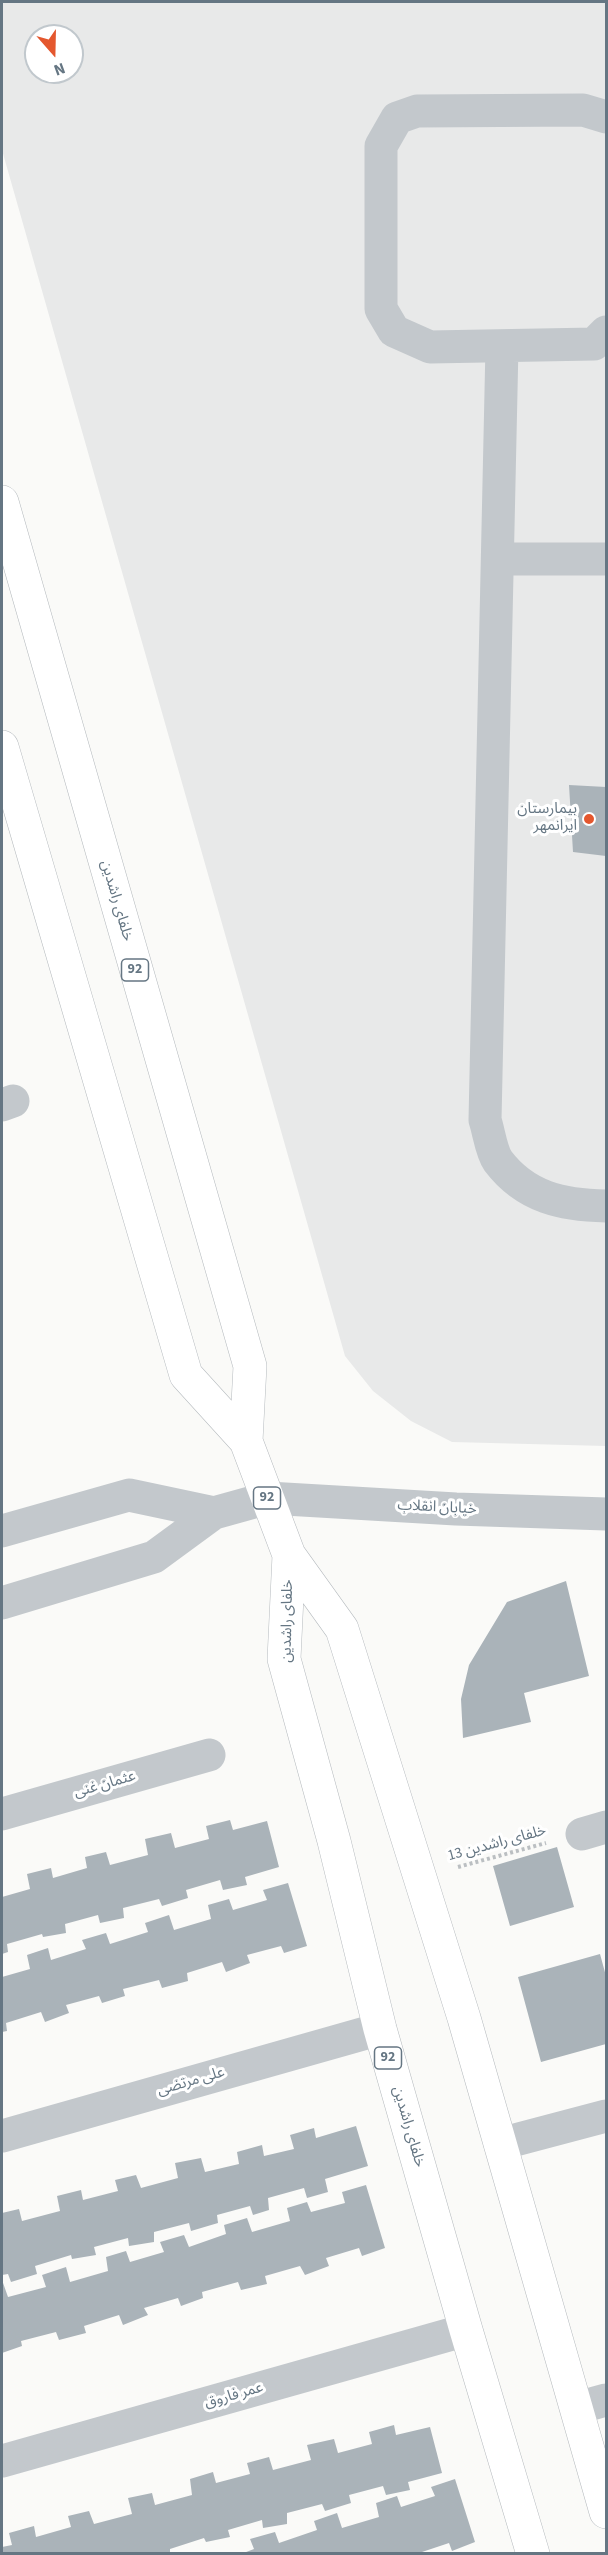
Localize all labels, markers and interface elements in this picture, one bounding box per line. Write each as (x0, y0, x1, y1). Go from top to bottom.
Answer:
north arrow (24, 24, 84, 84)
text: N (51, 57, 68, 81)
place label: بیمارستان ایرانمهر (517, 801, 577, 836)
marker: بیمارستان ایرانمهر (582, 812, 596, 826)
street label: خلفای راشدین (96, 858, 136, 944)
road number: 92 (122, 959, 148, 981)
road number: 92 (254, 1487, 280, 1509)
street label: خیابان انقلاب (397, 1497, 477, 1519)
street label: خلفای راشدین (278, 1579, 298, 1663)
street label: عثمان غنی (72, 1768, 138, 1802)
street label: خلفای راشدین 13 (446, 1822, 548, 1866)
road number: 92 (374, 2047, 402, 2069)
street label: علی مرتضی (155, 2064, 227, 2100)
street label: خلفای راشدین (388, 2084, 428, 2170)
street label: عمر فاروق (203, 2379, 265, 2413)

